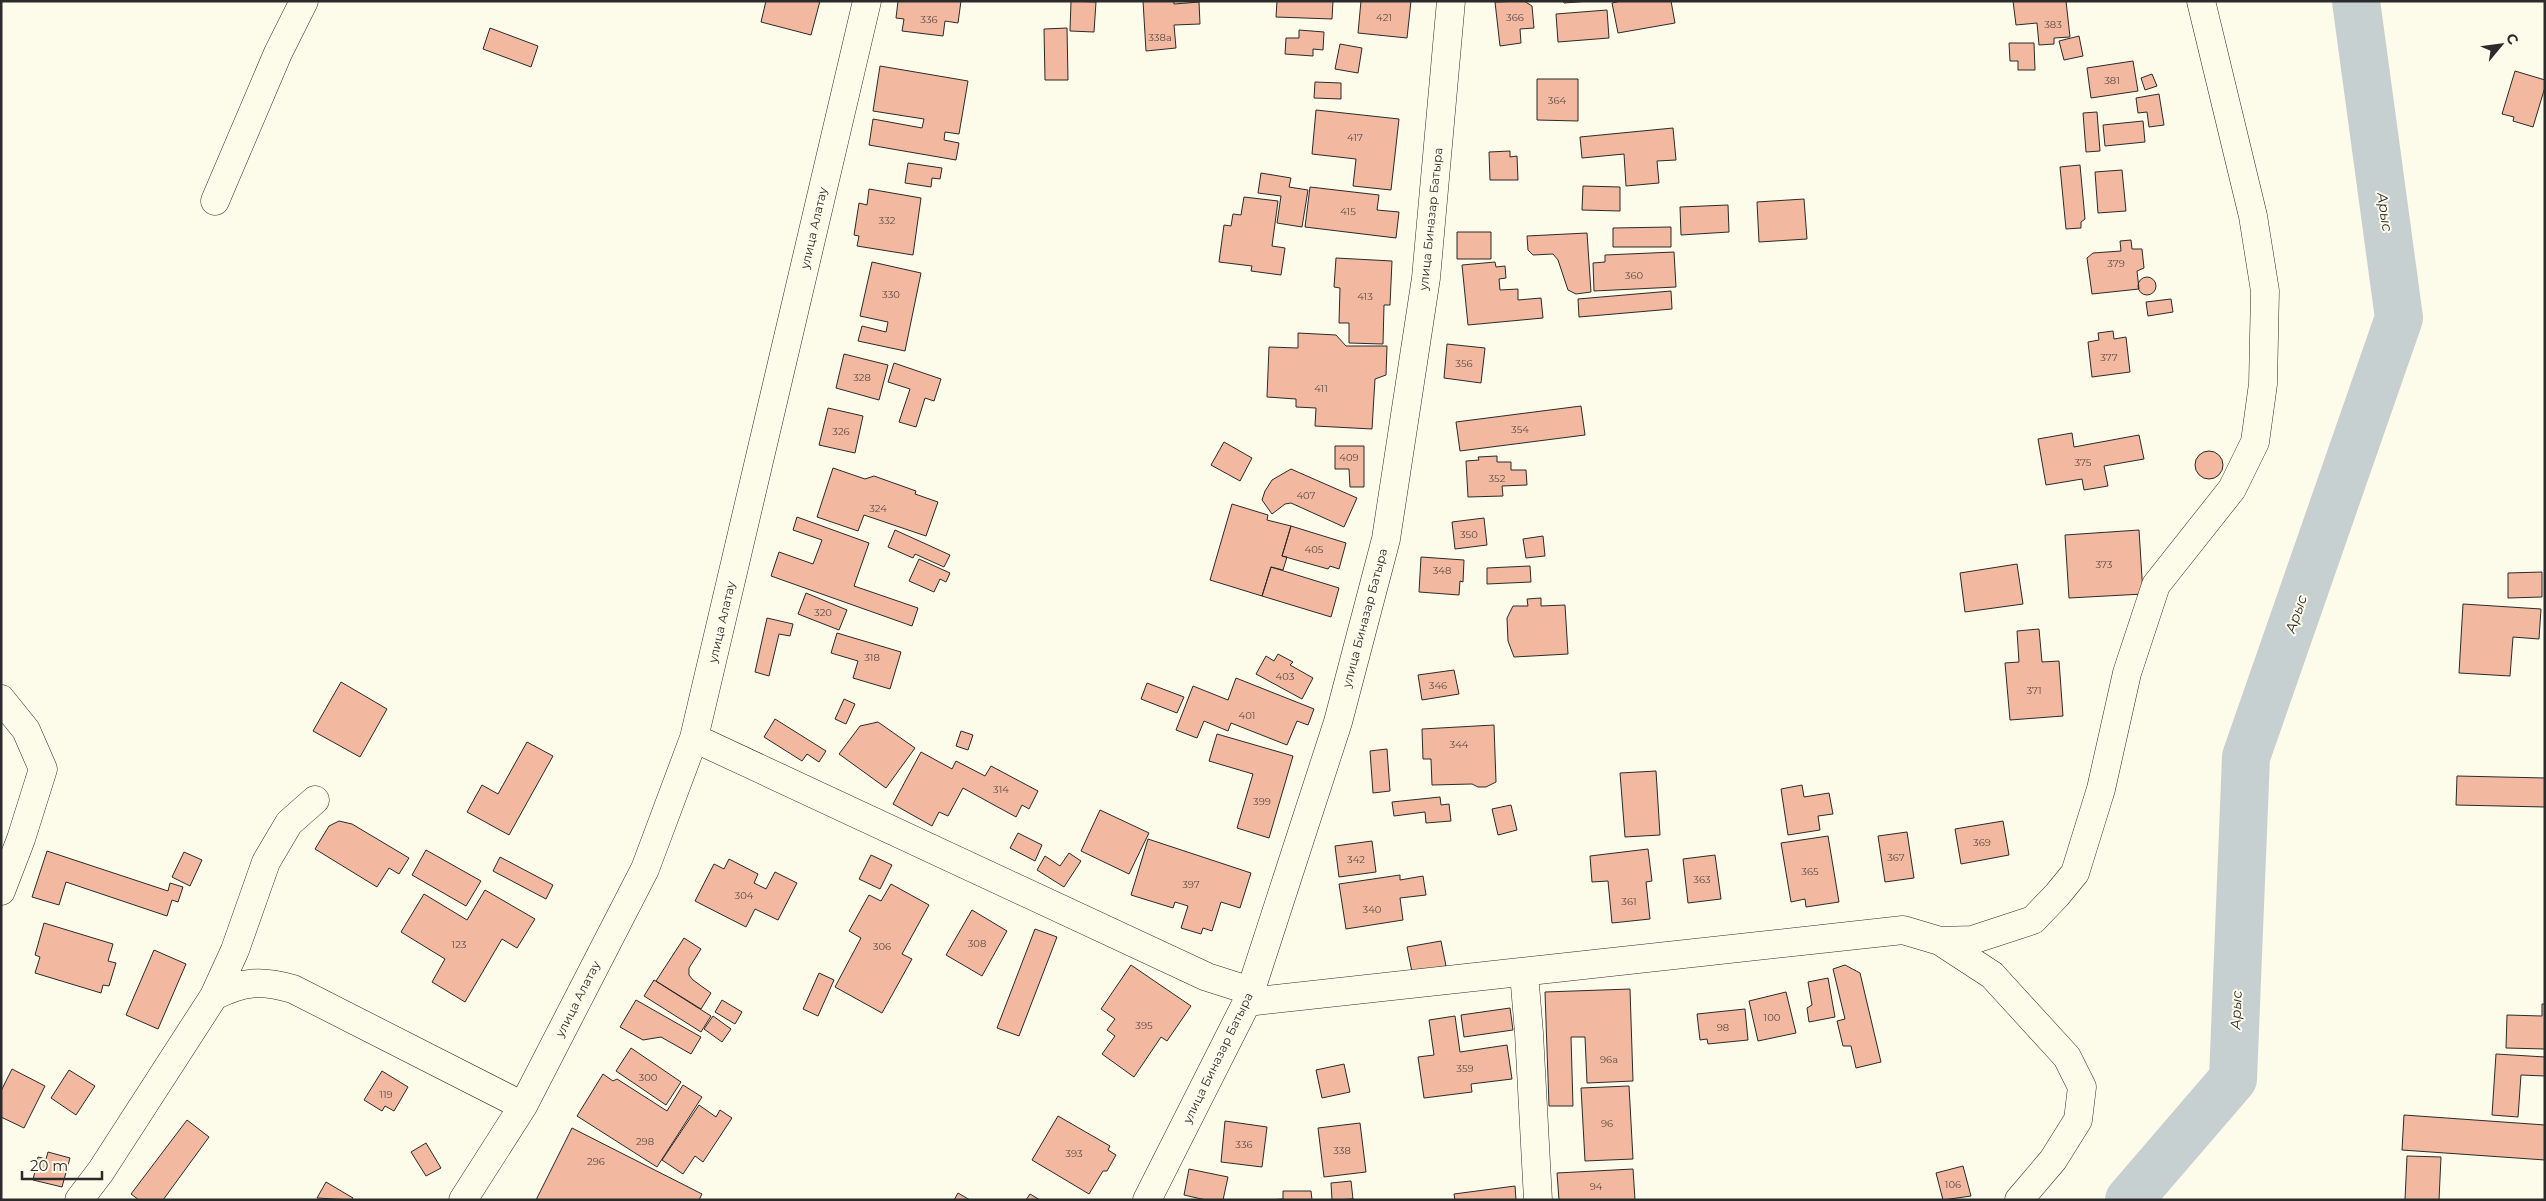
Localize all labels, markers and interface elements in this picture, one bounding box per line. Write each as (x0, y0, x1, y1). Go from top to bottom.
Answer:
house number: 421 (1376, 11, 1392, 24)
house number: 366 (1506, 11, 1524, 24)
house number: 336 (920, 13, 938, 26)
house number: 383 (2044, 18, 2062, 31)
north arrow (2476, 20, 2526, 70)
text: С (2502, 30, 2523, 48)
house number: 338а (1148, 31, 1172, 44)
house number: 381 (2104, 74, 2120, 87)
house number: 364 (1548, 94, 1567, 107)
house number: 417 (1347, 131, 1363, 144)
street label: улица Биназар Батыра (1415, 147, 1445, 292)
street label: улица Алатау (797, 185, 830, 271)
water label: Арыс (2373, 190, 2397, 233)
house number: 415 (1340, 205, 1356, 218)
house number: 332 (879, 214, 896, 227)
house number: 379 (2107, 257, 2125, 270)
house number: 360 (1625, 269, 1644, 282)
house number: 330 (882, 288, 900, 301)
house number: 413 (1357, 290, 1373, 303)
house number: 377 (2100, 351, 2118, 364)
house number: 356 (1455, 357, 1473, 370)
house number: 328 (853, 371, 871, 384)
house number: 411 (1314, 382, 1328, 395)
house number: 354 (1511, 423, 1529, 436)
house number: 326 (832, 425, 850, 438)
house number: 409 (1339, 451, 1359, 464)
house number: 375 (2075, 456, 2092, 469)
house number: 352 (1489, 472, 1506, 485)
house number: 407 (1296, 489, 1316, 502)
house number: 324 (869, 502, 887, 515)
house number: 350 (1460, 528, 1478, 541)
house number: 405 (1305, 543, 1324, 556)
street label: улица Биназар Батыра (1338, 547, 1390, 690)
house number: 373 (2096, 558, 2113, 571)
house number: 348 (1433, 564, 1451, 577)
street label: улица Алатау (705, 579, 738, 665)
water label: Арыс (2281, 593, 2311, 636)
house number: 320 (814, 606, 832, 619)
house number: 318 (864, 651, 880, 664)
house number: 403 (1276, 670, 1295, 683)
house number: 346 (1429, 679, 1447, 692)
house number: 371 (2026, 684, 2042, 697)
house number: 401 (1239, 709, 1255, 722)
house number: 344 (1450, 738, 1469, 751)
house number: 314 (993, 783, 1009, 796)
house number: 399 (1253, 795, 1271, 808)
house number: 369 (1973, 836, 1991, 849)
house number: 367 (1887, 851, 1905, 864)
house number: 342 (1347, 853, 1365, 866)
house number: 365 (1801, 865, 1819, 878)
house number: 363 (1693, 873, 1711, 886)
house number: 397 (1182, 878, 1200, 891)
house number: 304 (735, 889, 754, 902)
house number: 361 (1621, 895, 1637, 908)
house number: 340 (1363, 903, 1382, 916)
house number: 308 (968, 937, 986, 950)
house number: 123 (452, 938, 467, 951)
house number: 306 (873, 940, 891, 953)
street label: улица Алатау (551, 958, 603, 1040)
street label: улица Биназар Батыра (1179, 990, 1256, 1126)
water label: Арыс (2226, 990, 2246, 1031)
house number: 100 (1764, 1011, 1781, 1024)
house number: 395 (1135, 1019, 1153, 1032)
house number: 98 (1717, 1021, 1729, 1034)
house number: 96а (1600, 1053, 1618, 1066)
house number: 359 (1456, 1062, 1474, 1075)
house number: 300 (639, 1071, 658, 1084)
house number: 119 (379, 1088, 393, 1101)
house number: 96 (1601, 1117, 1613, 1130)
house number: 298 (636, 1135, 654, 1148)
house number: 336 (1235, 1138, 1253, 1151)
house number: 338 (1333, 1144, 1351, 1157)
house number: 393 (1065, 1147, 1083, 1160)
scale bar (22, 1148, 102, 1180)
house number: 296 (587, 1155, 605, 1168)
text: 20 m (30, 1156, 68, 1175)
house number: 106 (1945, 1178, 1961, 1191)
house number: 94 (1590, 1180, 1603, 1193)

